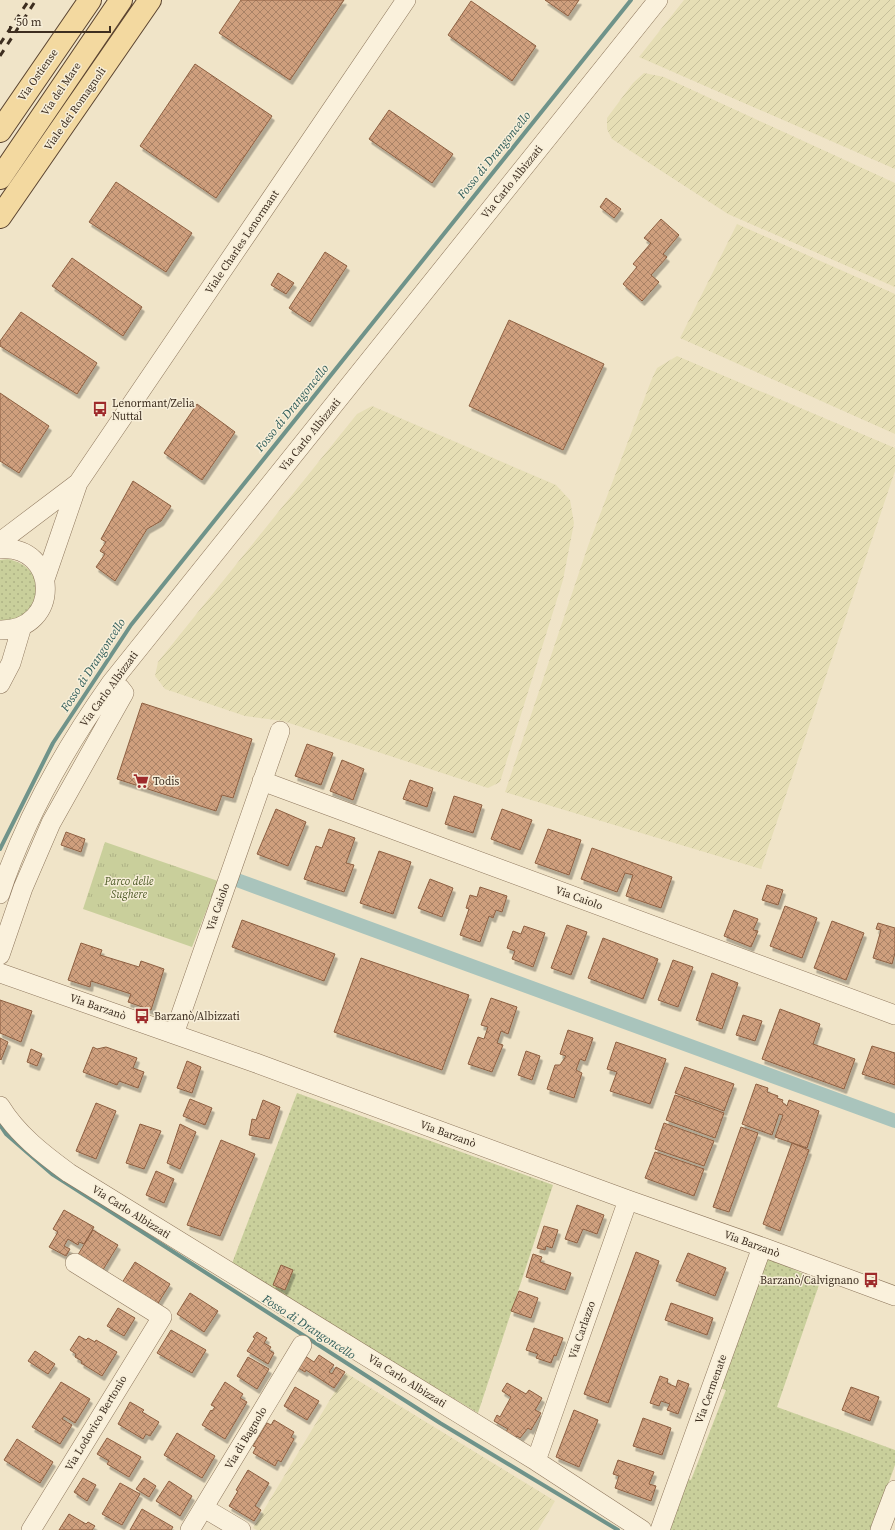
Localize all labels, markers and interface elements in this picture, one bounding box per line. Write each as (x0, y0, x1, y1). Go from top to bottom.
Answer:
scale bar (10, 8, 110, 34)
text: 50 m (16, 14, 42, 30)
street label: Via Ostiense (14, 46, 62, 104)
street label: Via del Mare (38, 59, 85, 119)
street label: Viale dei Romagnoli (41, 64, 109, 154)
water label: Fosso di Drangoncello (453, 108, 534, 203)
street label: Via Carlo Albizzati (478, 142, 546, 222)
street label: Viale Charles Lenormant (202, 187, 283, 297)
water label: Fosso di Drangoncello (251, 361, 332, 456)
street label: Via Carlo Albizzati (276, 395, 344, 475)
place label: Lenormant/Zelia Nuttal (112, 396, 195, 424)
bus stop icon: Lenormant/Zelia Nuttal (91, 400, 109, 418)
water label: Fosso di Drangoncello (56, 615, 129, 716)
street label: Via Carlo Albizzati (76, 648, 142, 730)
supermarket icon: Todis (132, 772, 150, 790)
place label: Todis (153, 774, 179, 789)
park label: Parco delle Sughere (104, 874, 154, 902)
street label: Via Caiolo (203, 881, 233, 933)
street label: Via Caiolo (553, 882, 605, 914)
street label: Via Barzanò (68, 990, 128, 1024)
bus stop icon: Barzanò/Albizzati (133, 1007, 151, 1025)
place label: Barzanò/Albizzati (154, 1009, 240, 1024)
street label: Via Barzanò (418, 1117, 478, 1151)
street label: Via Carlo Albizzati (89, 1182, 173, 1242)
street label: Via Barzanò (722, 1227, 782, 1261)
bus stop icon: Barzanò/Calvignano (862, 1271, 880, 1289)
place label: Barzanò/Calvignano (760, 1273, 859, 1288)
water label: Fosso di Drangoncello (258, 1290, 359, 1363)
street label: Via Carlazzo (565, 1299, 599, 1361)
street label: Via Carlo Albizzati (365, 1351, 449, 1411)
street label: Via Cermenate (692, 1352, 731, 1426)
street label: Via Lodovico Bertonio (61, 1372, 131, 1474)
street label: Via di Bagnolo (221, 1404, 271, 1472)

